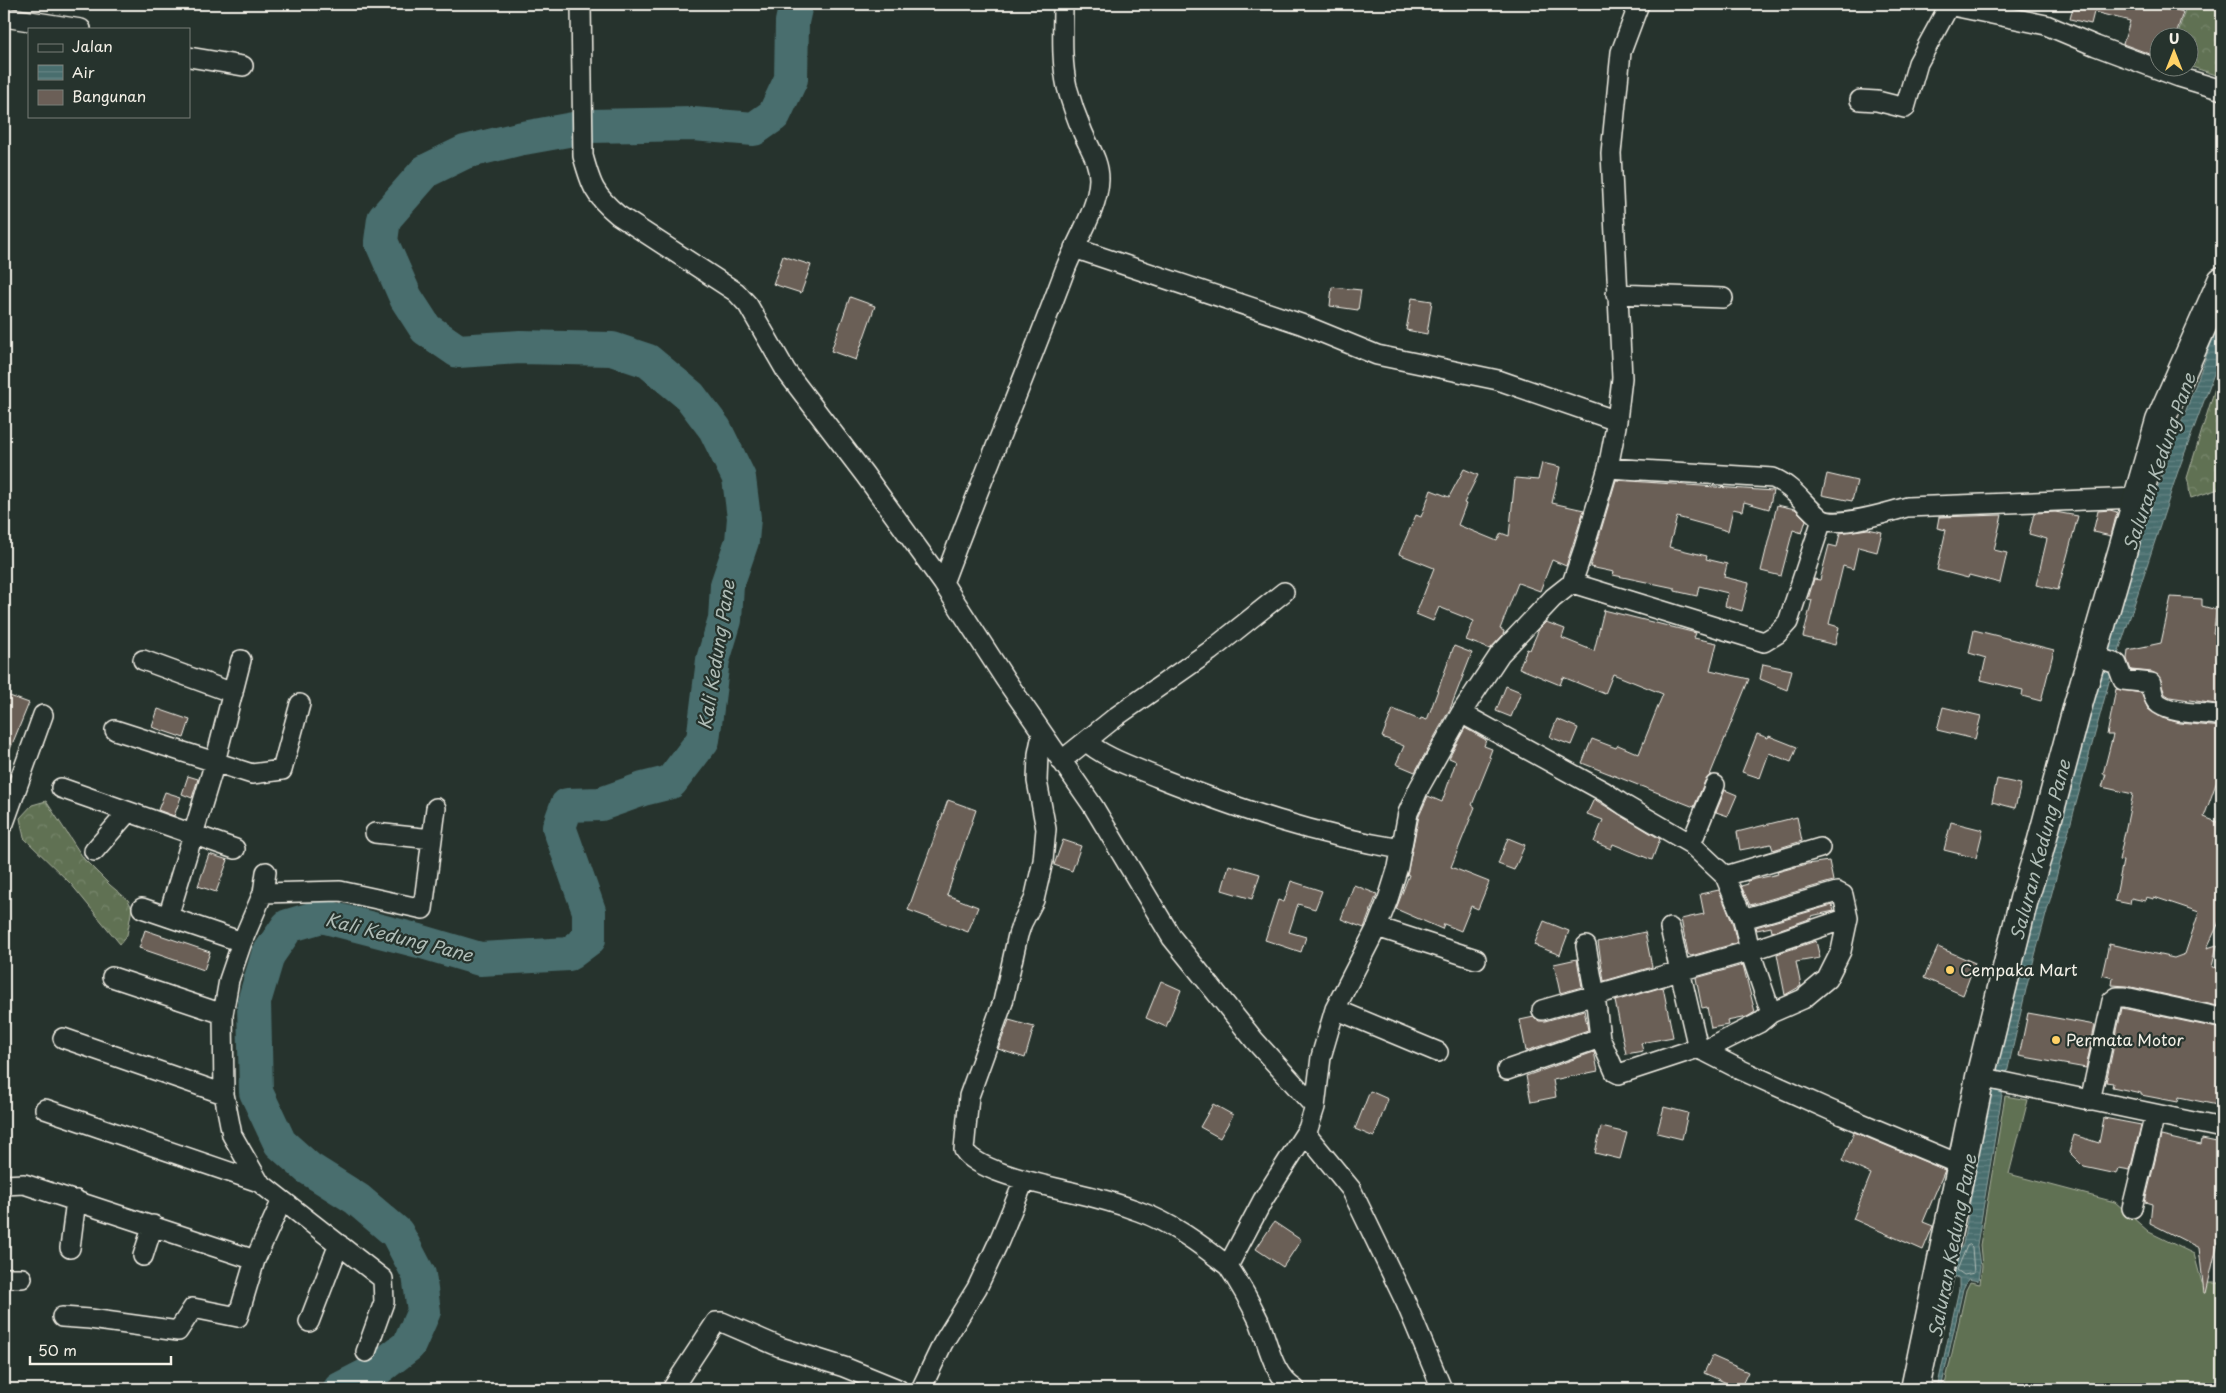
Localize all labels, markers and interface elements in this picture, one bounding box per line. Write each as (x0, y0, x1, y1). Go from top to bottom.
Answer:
legend (28, 28, 190, 118)
north arrow (2148, 28, 2198, 78)
text: U (2169, 28, 2179, 49)
text: Jalan (72, 34, 113, 57)
text: Air (72, 60, 95, 83)
text: Bangunan (72, 84, 146, 107)
water label: Saluran Kedung Pane (2116, 368, 2202, 554)
water label: Kali Kedung Pane (690, 577, 741, 732)
water label: Saluran Kedung Pane (2002, 755, 2077, 943)
water label: Kali Kedung Pane (323, 905, 477, 968)
place label: Cempaka Mart (1960, 957, 2078, 981)
marker: Cempaka Mart (1944, 964, 1956, 976)
place label: Permata Motor (2066, 1027, 2184, 1051)
marker: Permata Motor (2050, 1034, 2062, 1046)
water label: Saluran Kedung Pane (1921, 1151, 1983, 1340)
scale bar (30, 1333, 171, 1365)
text: 50 m (38, 1338, 77, 1361)

